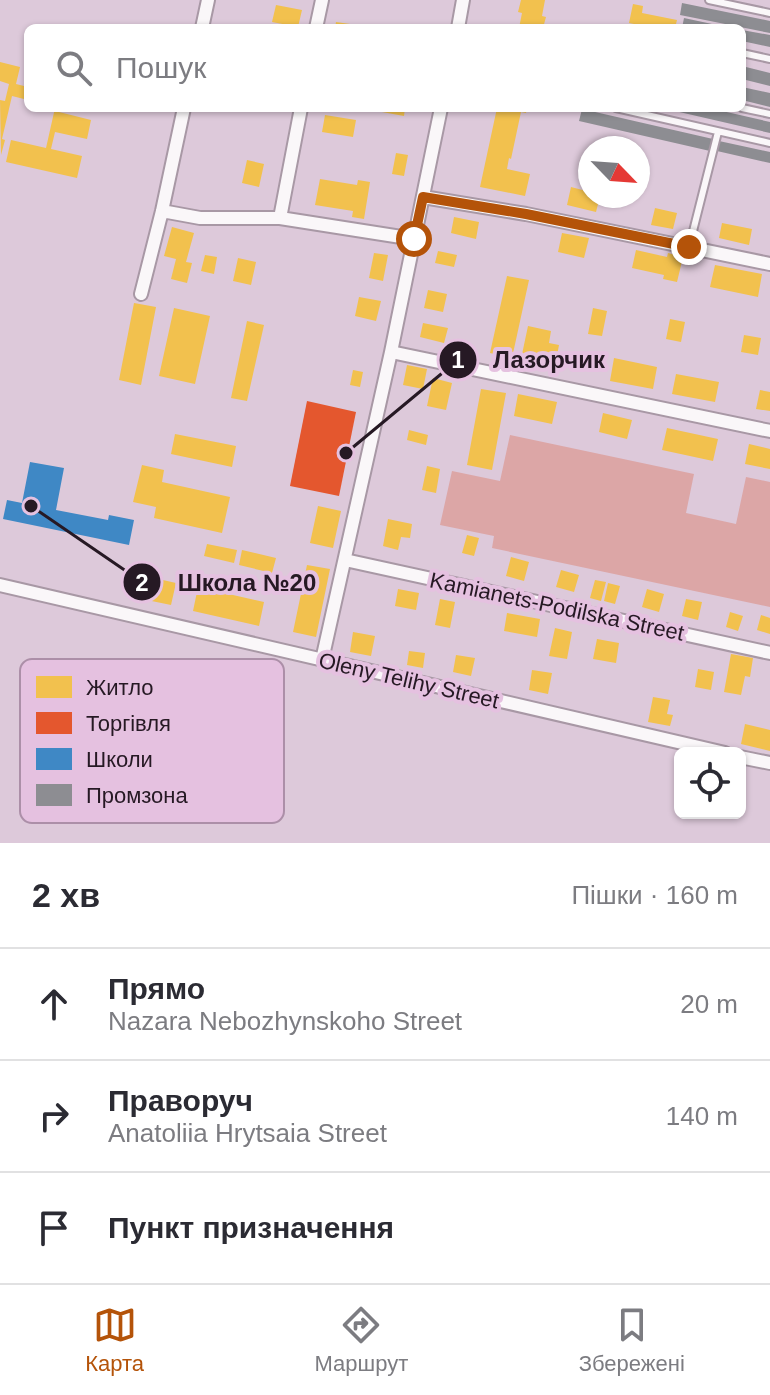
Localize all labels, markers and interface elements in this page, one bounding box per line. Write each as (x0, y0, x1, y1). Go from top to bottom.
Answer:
search box (24, 24, 746, 112)
icon: search (52, 46, 96, 90)
text: Пошук (116, 51, 206, 84)
north arrow (578, 136, 650, 208)
route start (396, 221, 432, 257)
route end (671, 229, 707, 265)
callout: Лазорчик (438, 336, 621, 384)
text: 1 (451, 346, 465, 373)
text: Лазорчик (493, 346, 606, 373)
callout: Школа №20 (122, 558, 333, 606)
street label: Kamianets-Podilska Street (428, 567, 686, 646)
text: 2 (135, 569, 149, 596)
text: Школа №20 (178, 569, 316, 596)
street label: Oleny Telihy Street (316, 648, 501, 713)
legend (20, 659, 284, 823)
text: Житло (86, 675, 154, 700)
text: Торгівля (86, 711, 171, 736)
text: Школи (86, 747, 153, 772)
map controls (674, 747, 746, 819)
button: locate (674, 747, 746, 819)
text: Промзона (86, 783, 188, 808)
text: 2 хв (32, 876, 100, 914)
text: Пішки · 160 m (571, 880, 738, 910)
text: Прямо (108, 972, 205, 1005)
icon: ahead (32, 982, 76, 1026)
text: 20 m (680, 989, 738, 1019)
text: Nazara Nebozhynskoho Street (108, 1006, 462, 1036)
text: Праворуч (108, 1084, 253, 1117)
icon: right (32, 1094, 76, 1138)
text: 140 m (666, 1101, 738, 1131)
text: Anatoliia Hrytsaia Street (108, 1118, 387, 1148)
icon: arrive (32, 1206, 76, 1250)
text: Пункт призначення (108, 1211, 394, 1244)
tab: Карта (85, 1303, 144, 1377)
tab: Маршрут (315, 1303, 408, 1377)
tab: Збережені (579, 1303, 685, 1377)

